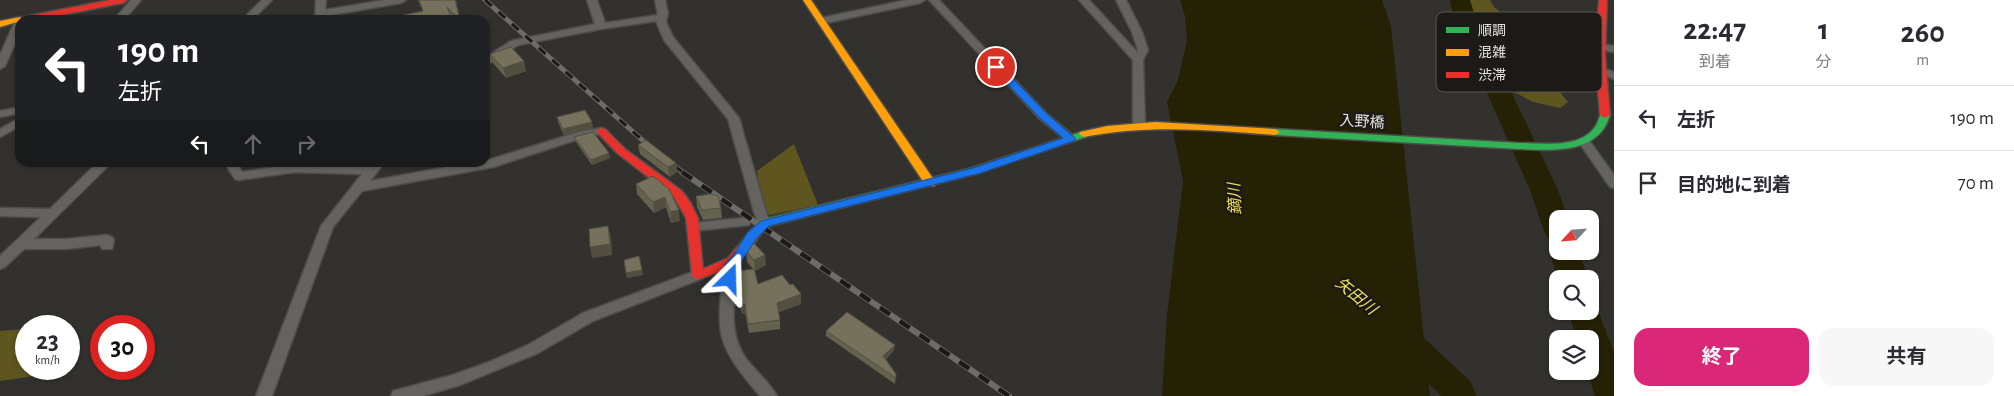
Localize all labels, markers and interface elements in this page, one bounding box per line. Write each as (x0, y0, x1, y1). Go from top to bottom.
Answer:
legend (1436, 12, 1602, 92)
text: 22:47 (1683, 15, 1746, 45)
text: 1 (1818, 15, 1829, 45)
text: 260 (1901, 18, 1945, 48)
text: 順調 (1478, 24, 1506, 38)
text: 190 m (118, 34, 199, 69)
icon: left (35, 35, 100, 100)
text: 混雑 (1478, 44, 1506, 60)
pin (975, 46, 1017, 88)
text: m (1916, 52, 1929, 68)
icon: arrive (982, 53, 1010, 81)
text: 到着 (1699, 54, 1731, 70)
text: 分 (1815, 54, 1831, 70)
text: 渋滞 (1478, 68, 1506, 83)
text: 左折 (118, 81, 162, 103)
icon: left (1634, 104, 1662, 132)
text: 190 m (1950, 109, 1994, 128)
text: 左折 (1677, 111, 1715, 130)
street label: 入野橋 (1339, 112, 1385, 131)
icon: left (186, 130, 214, 158)
icon: ahead (239, 130, 267, 158)
icon: right (292, 130, 320, 158)
icon: arrive (1634, 169, 1662, 197)
text: 70 m (1958, 174, 1994, 193)
text: 目的地に到着 (1677, 176, 1791, 195)
water label: 鏑川 (1225, 181, 1244, 215)
north arrow (1549, 210, 1599, 260)
map controls (1549, 210, 1599, 380)
position arrow (703, 252, 755, 304)
button: search (1549, 270, 1599, 320)
water label: 矢田川 (1332, 274, 1382, 319)
speed limit sign: 30 (90, 315, 155, 380)
button: 終了 (1634, 328, 1809, 386)
button: 共有 (1819, 328, 1994, 386)
text: 23 (36, 329, 59, 354)
button: layers (1549, 330, 1599, 380)
text: km/h (35, 354, 60, 366)

